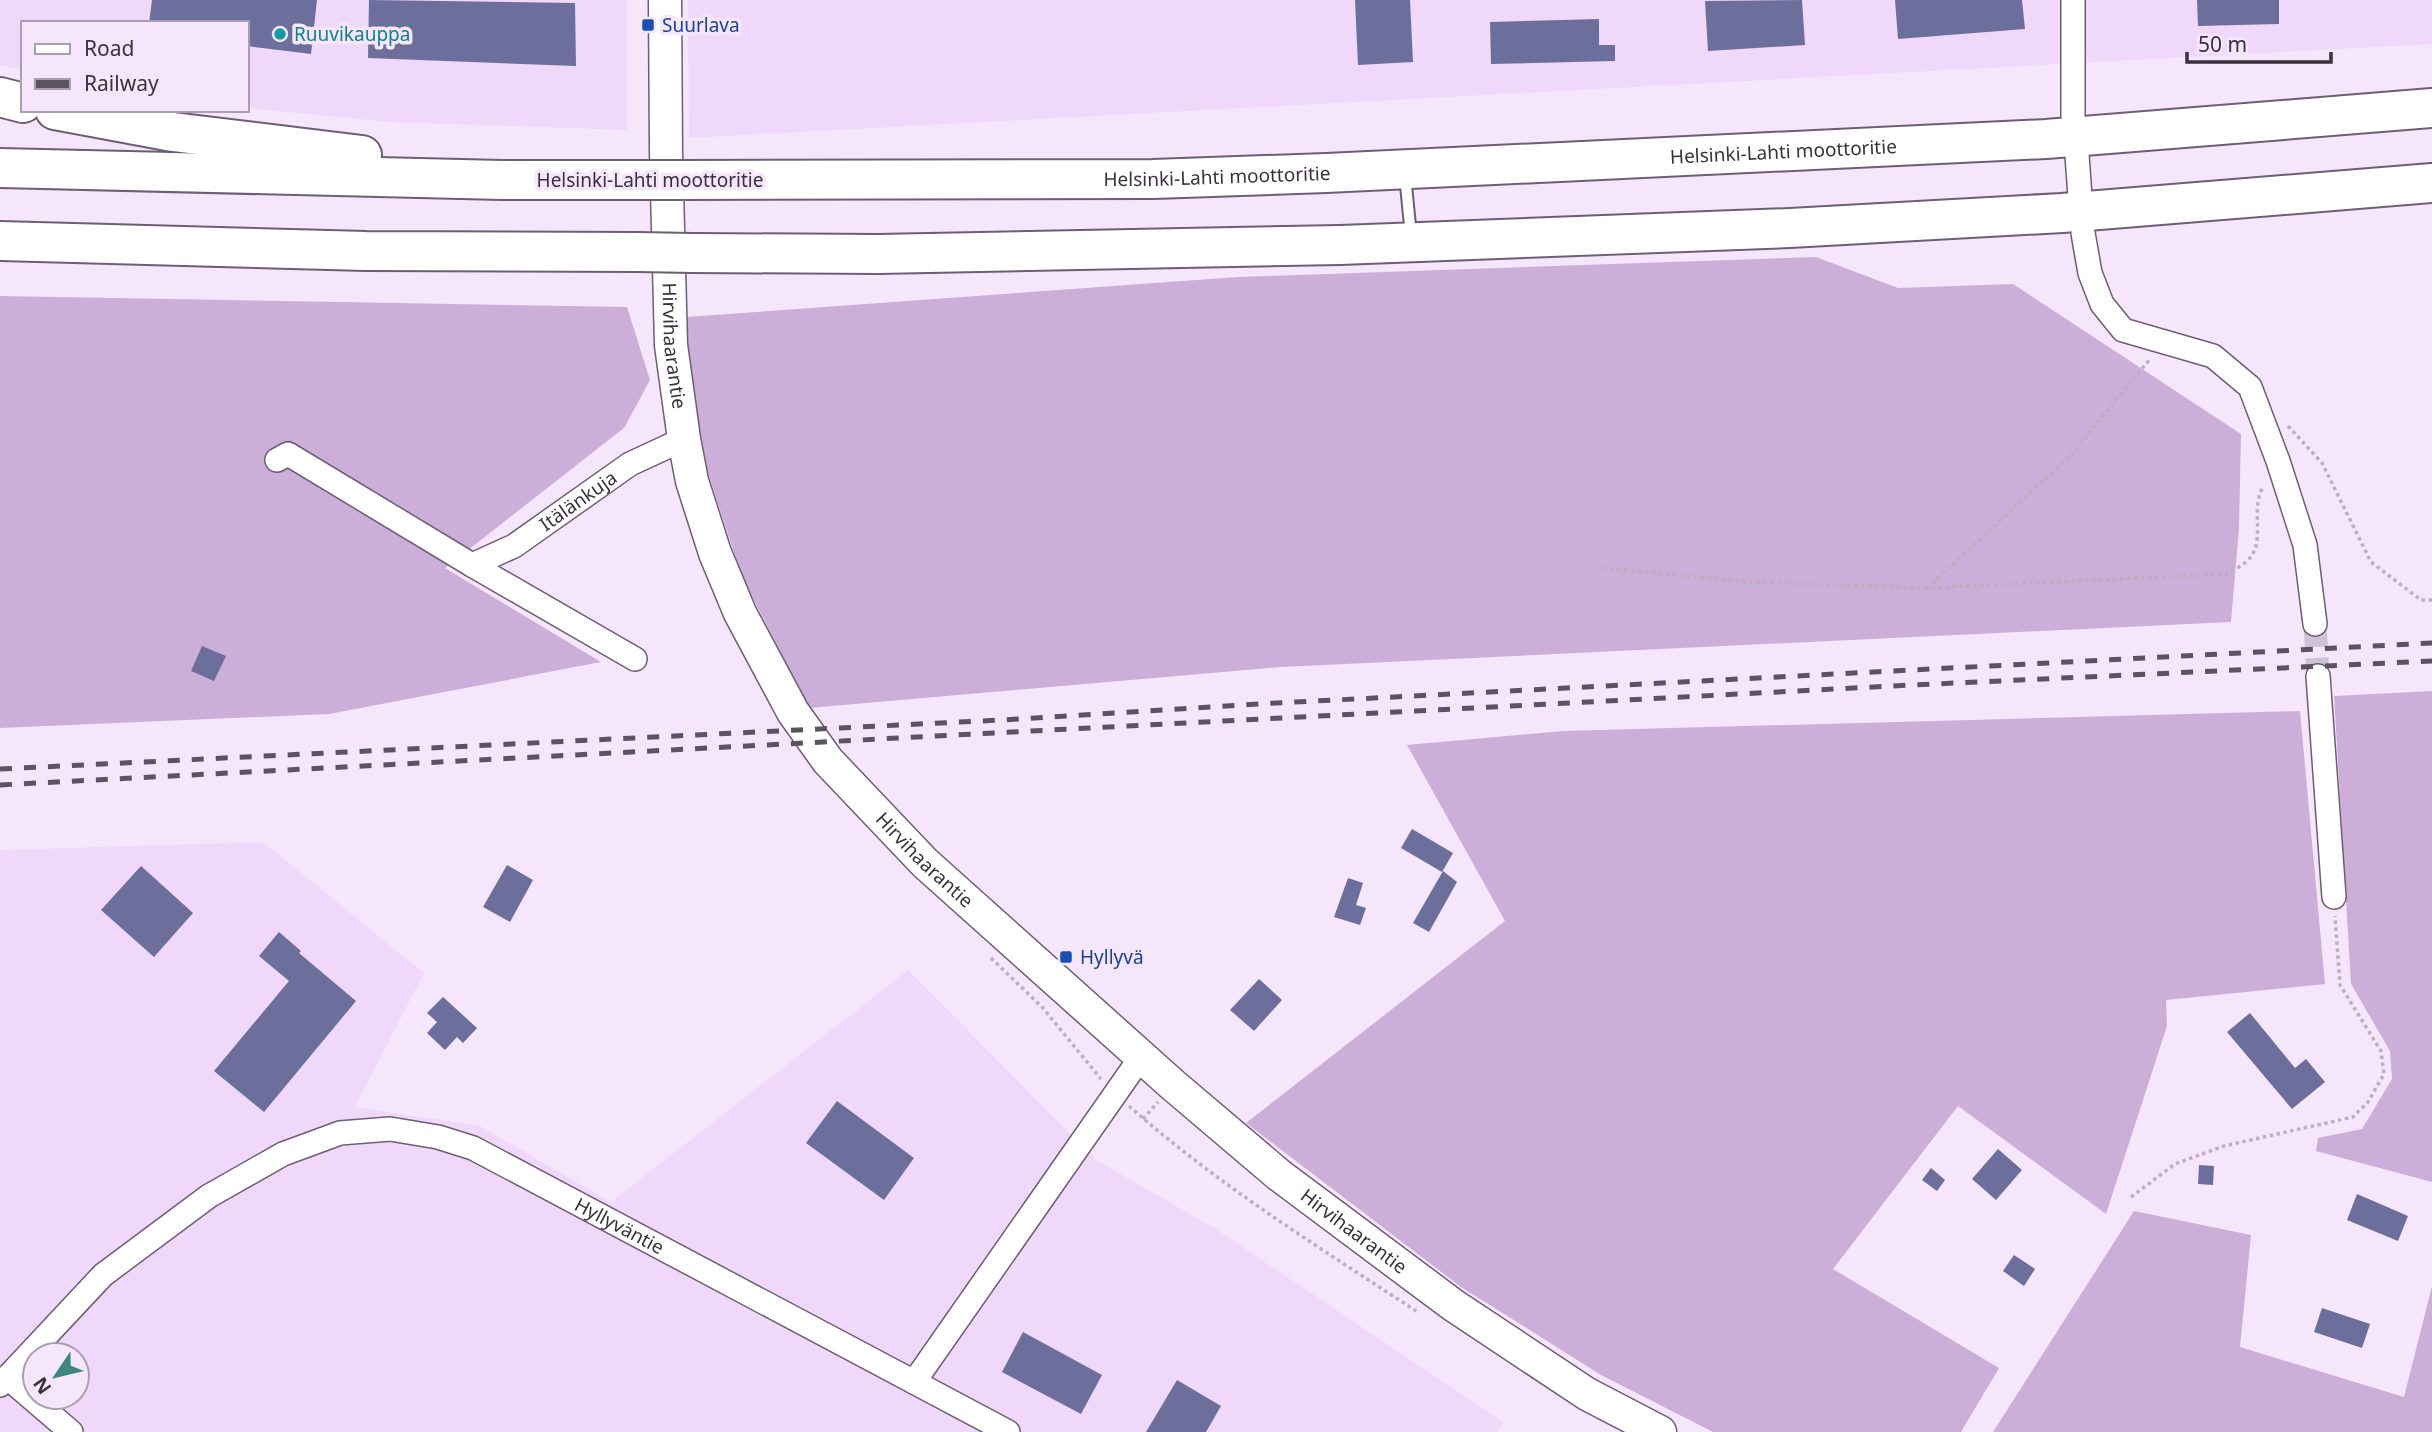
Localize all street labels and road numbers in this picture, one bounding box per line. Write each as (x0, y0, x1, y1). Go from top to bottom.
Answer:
street label: Helsinki-Lahti moottoritie (1669, 133, 1897, 170)
street label: Helsinki-Lahti moottoritie (1103, 160, 1331, 192)
street label: Helsinki-Lahti moottoritie (537, 167, 763, 193)
street label: Hirvihaarantie (656, 282, 693, 411)
street label: Itälänkuja (534, 464, 622, 537)
street label: Hirvihaarantie (870, 806, 979, 913)
street label: Hirvihaarantie (1295, 1183, 1413, 1279)
street label: Hyllyväntie (570, 1191, 669, 1260)

